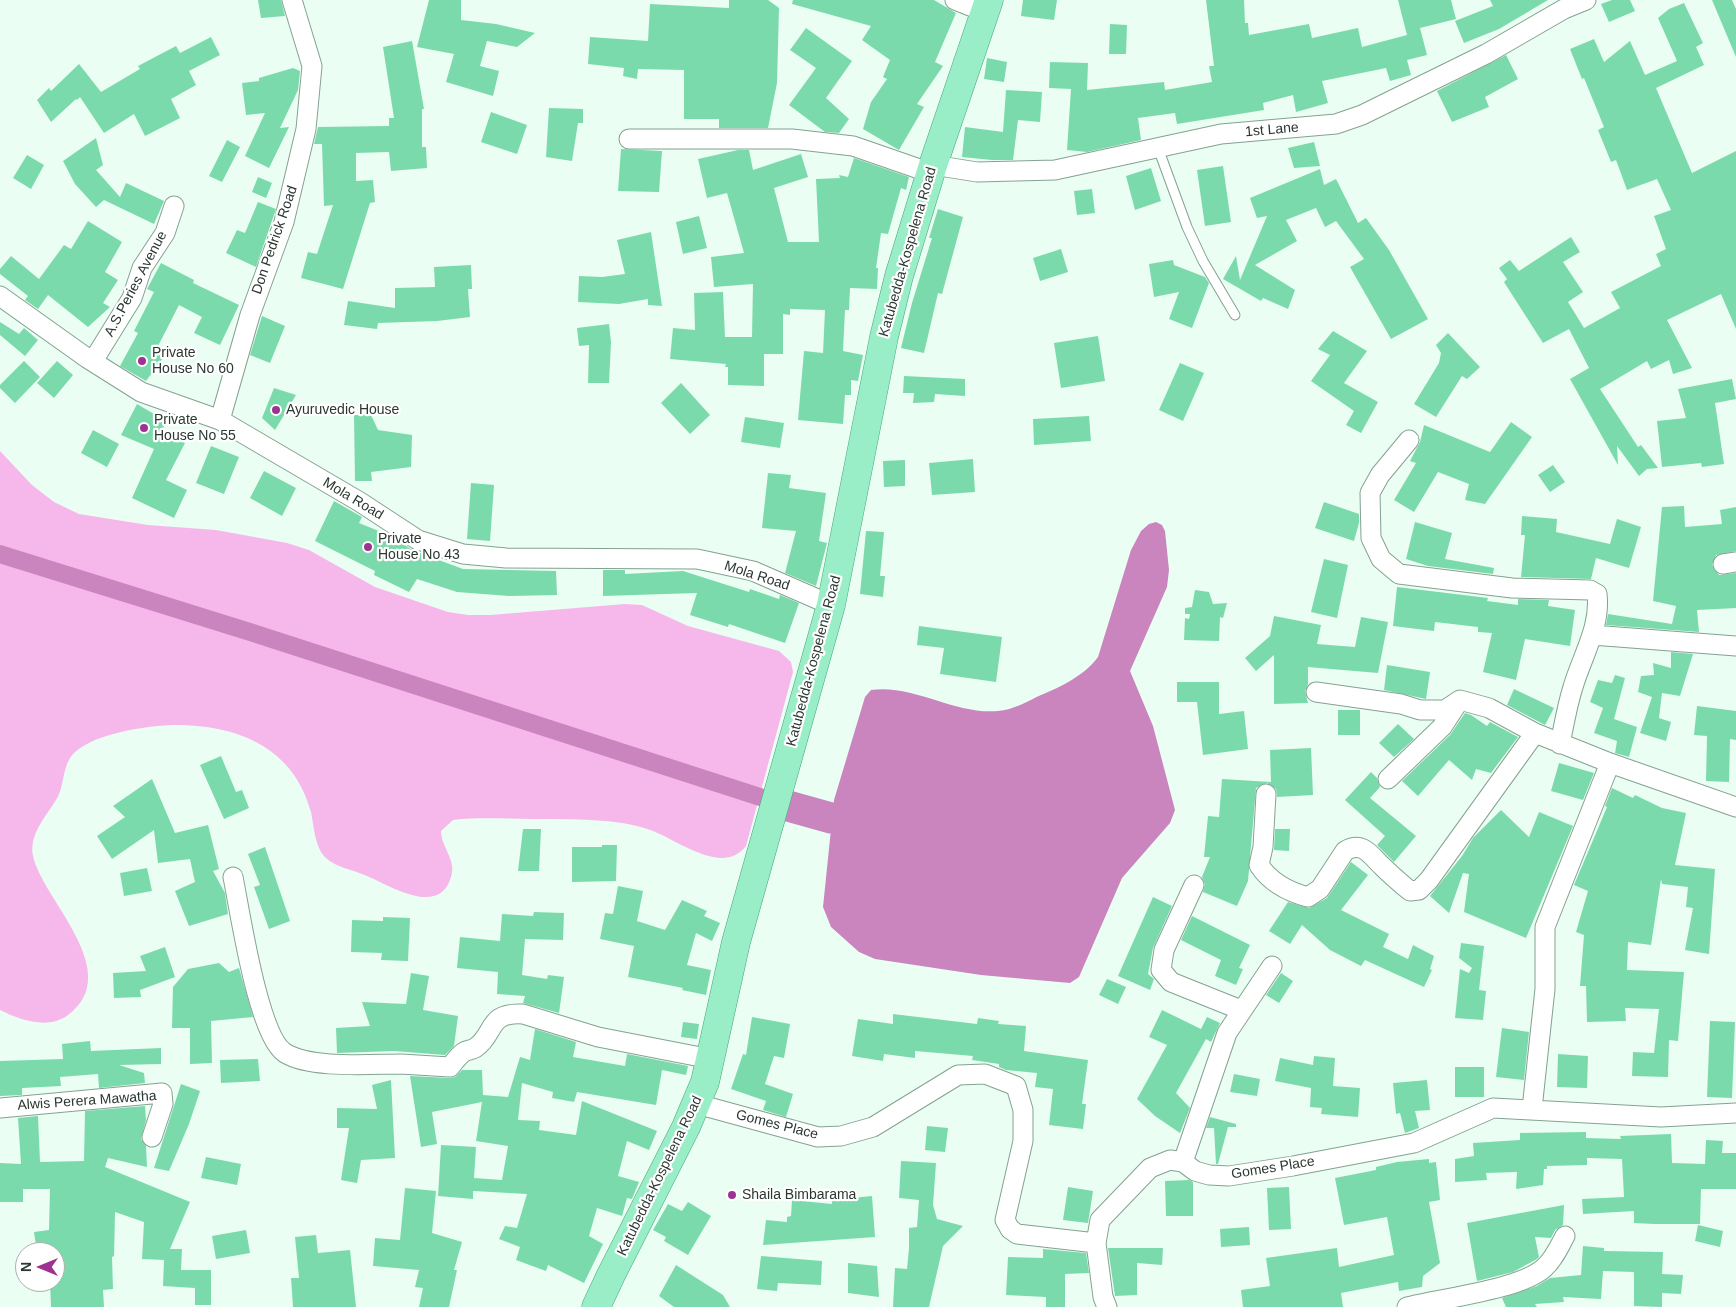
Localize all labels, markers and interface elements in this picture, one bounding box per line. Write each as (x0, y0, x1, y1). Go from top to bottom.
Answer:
street label: 1st Lane (1245, 119, 1299, 141)
street label: Katubedda-Kospelena Road (876, 165, 940, 339)
street label: Don Pedrick Road (249, 184, 301, 296)
street label: A.S.Peries Avenue (101, 228, 171, 340)
place label: Private House No 60 (152, 345, 234, 378)
marker: Private House No 60 (136, 355, 148, 367)
place label: Ayuruvedic House (286, 402, 399, 418)
marker: Ayuruvedic House (270, 404, 282, 416)
place label: Private House No 55 (154, 412, 236, 444)
marker: Private House No 55 (138, 422, 150, 434)
street label: Mola Road (320, 474, 386, 524)
place label: Private House No 43 (378, 531, 460, 564)
marker: Private House No 43 (362, 541, 374, 553)
street label: Mola Road (722, 558, 792, 594)
street label: Katubedda-Kospelena Road (783, 574, 845, 748)
street label: Alwis Perera Mawatha (17, 1088, 157, 1114)
street label: Katubedda-Kospelena Road (614, 1093, 706, 1259)
street label: Gomes Place (734, 1107, 820, 1143)
street label: Gomes Place (1230, 1153, 1316, 1183)
place label: Shaila Bimbarama (742, 1187, 856, 1203)
marker: Shaila Bimbarama (726, 1189, 738, 1201)
north arrow (15, 1242, 65, 1292)
text: N (18, 1262, 34, 1272)

